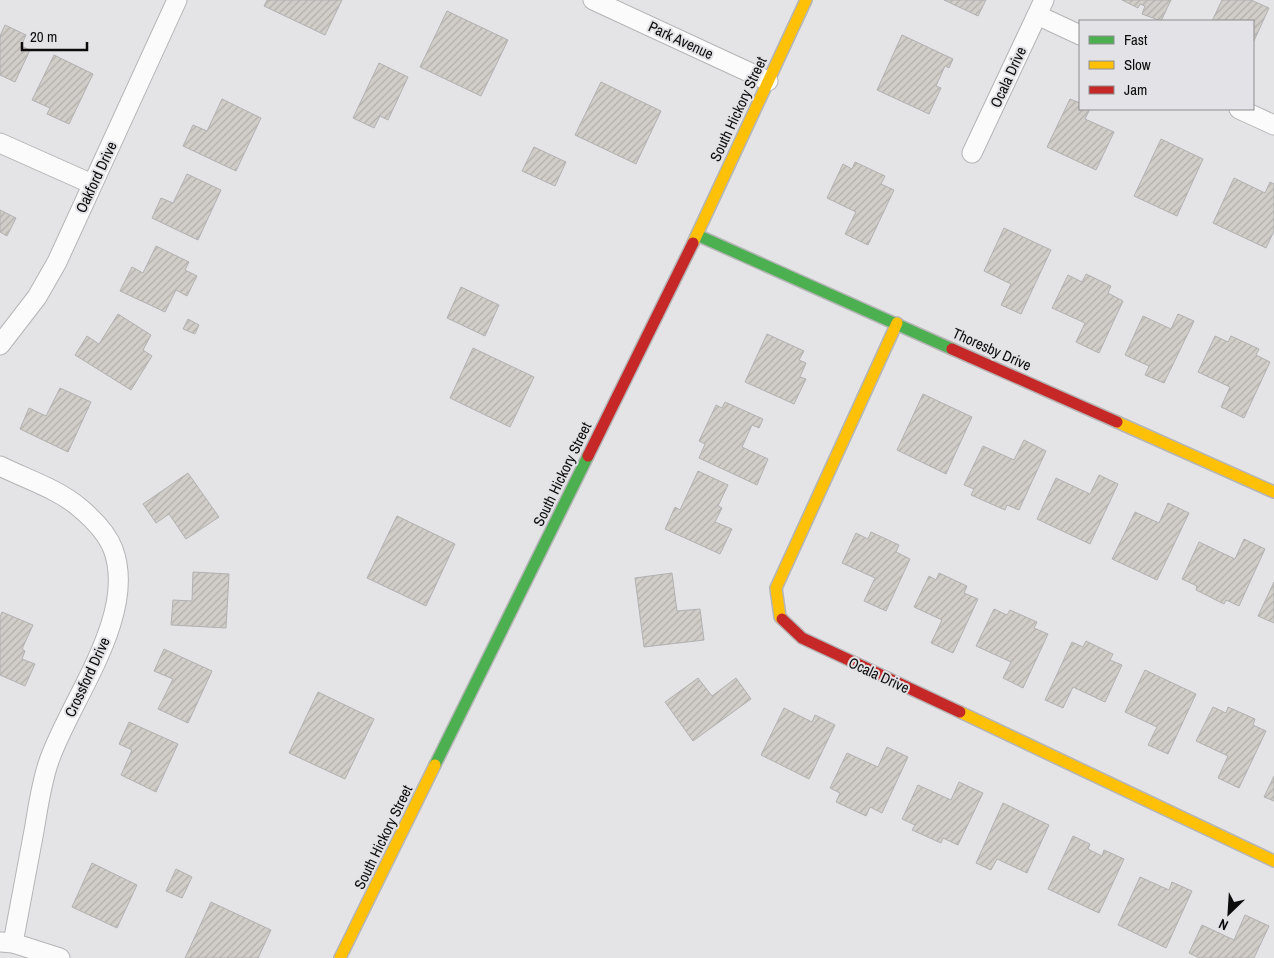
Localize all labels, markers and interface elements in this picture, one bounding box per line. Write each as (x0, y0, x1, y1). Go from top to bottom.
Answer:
street label: Park Avenue (645, 16, 717, 64)
scale bar (22, 20, 88, 52)
legend (1079, 20, 1254, 110)
text: 20 m (30, 26, 57, 47)
text: Fast (1124, 29, 1148, 50)
street label: Ocala Drive (985, 43, 1031, 111)
street label: South Hickory Street (705, 53, 772, 165)
text: Slow (1124, 54, 1151, 75)
text: Jam (1124, 79, 1147, 100)
street label: Oakford Drive (70, 138, 122, 216)
street label: Thoresby Drive (949, 322, 1035, 376)
street label: South Hickory Street (528, 418, 597, 530)
street label: Crossford Drive (59, 633, 115, 720)
street label: Ocala Drive (845, 652, 913, 698)
street label: South Hickory Street (349, 781, 418, 893)
north arrow (1204, 888, 1254, 938)
text: N (1216, 915, 1231, 935)

